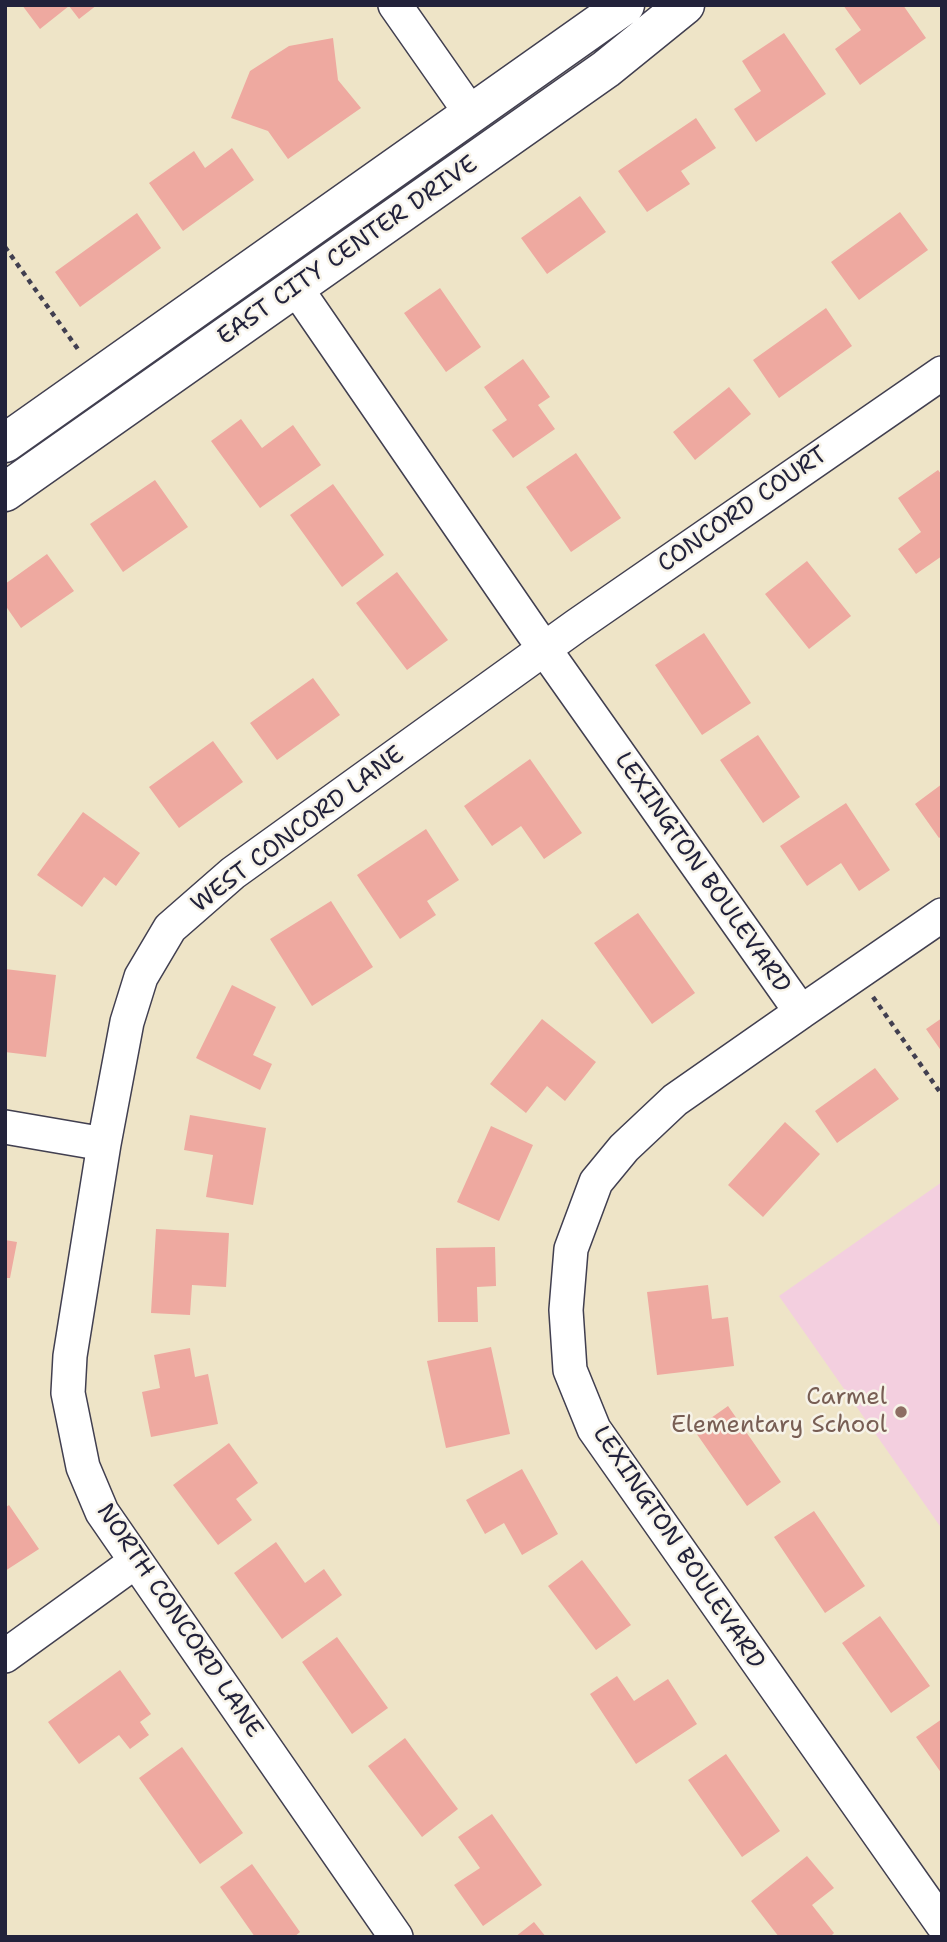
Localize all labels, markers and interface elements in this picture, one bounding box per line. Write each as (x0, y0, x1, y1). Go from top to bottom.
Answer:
street label: EAST CITY CENTER DRIVE (212, 150, 484, 352)
street label: CONCORD COURT (653, 441, 833, 579)
street label: WEST CONCORD LANE (186, 741, 410, 919)
street label: LEXINGTON BOULEVARD (608, 747, 796, 999)
place label: Carmel Elementary School (671, 1384, 887, 1440)
marker: Carmel Elementary School (893, 1404, 909, 1420)
street label: LEXINGTON BOULEVARD (586, 1421, 770, 1675)
street label: NORTH CONCORD LANE (90, 1498, 268, 1744)

